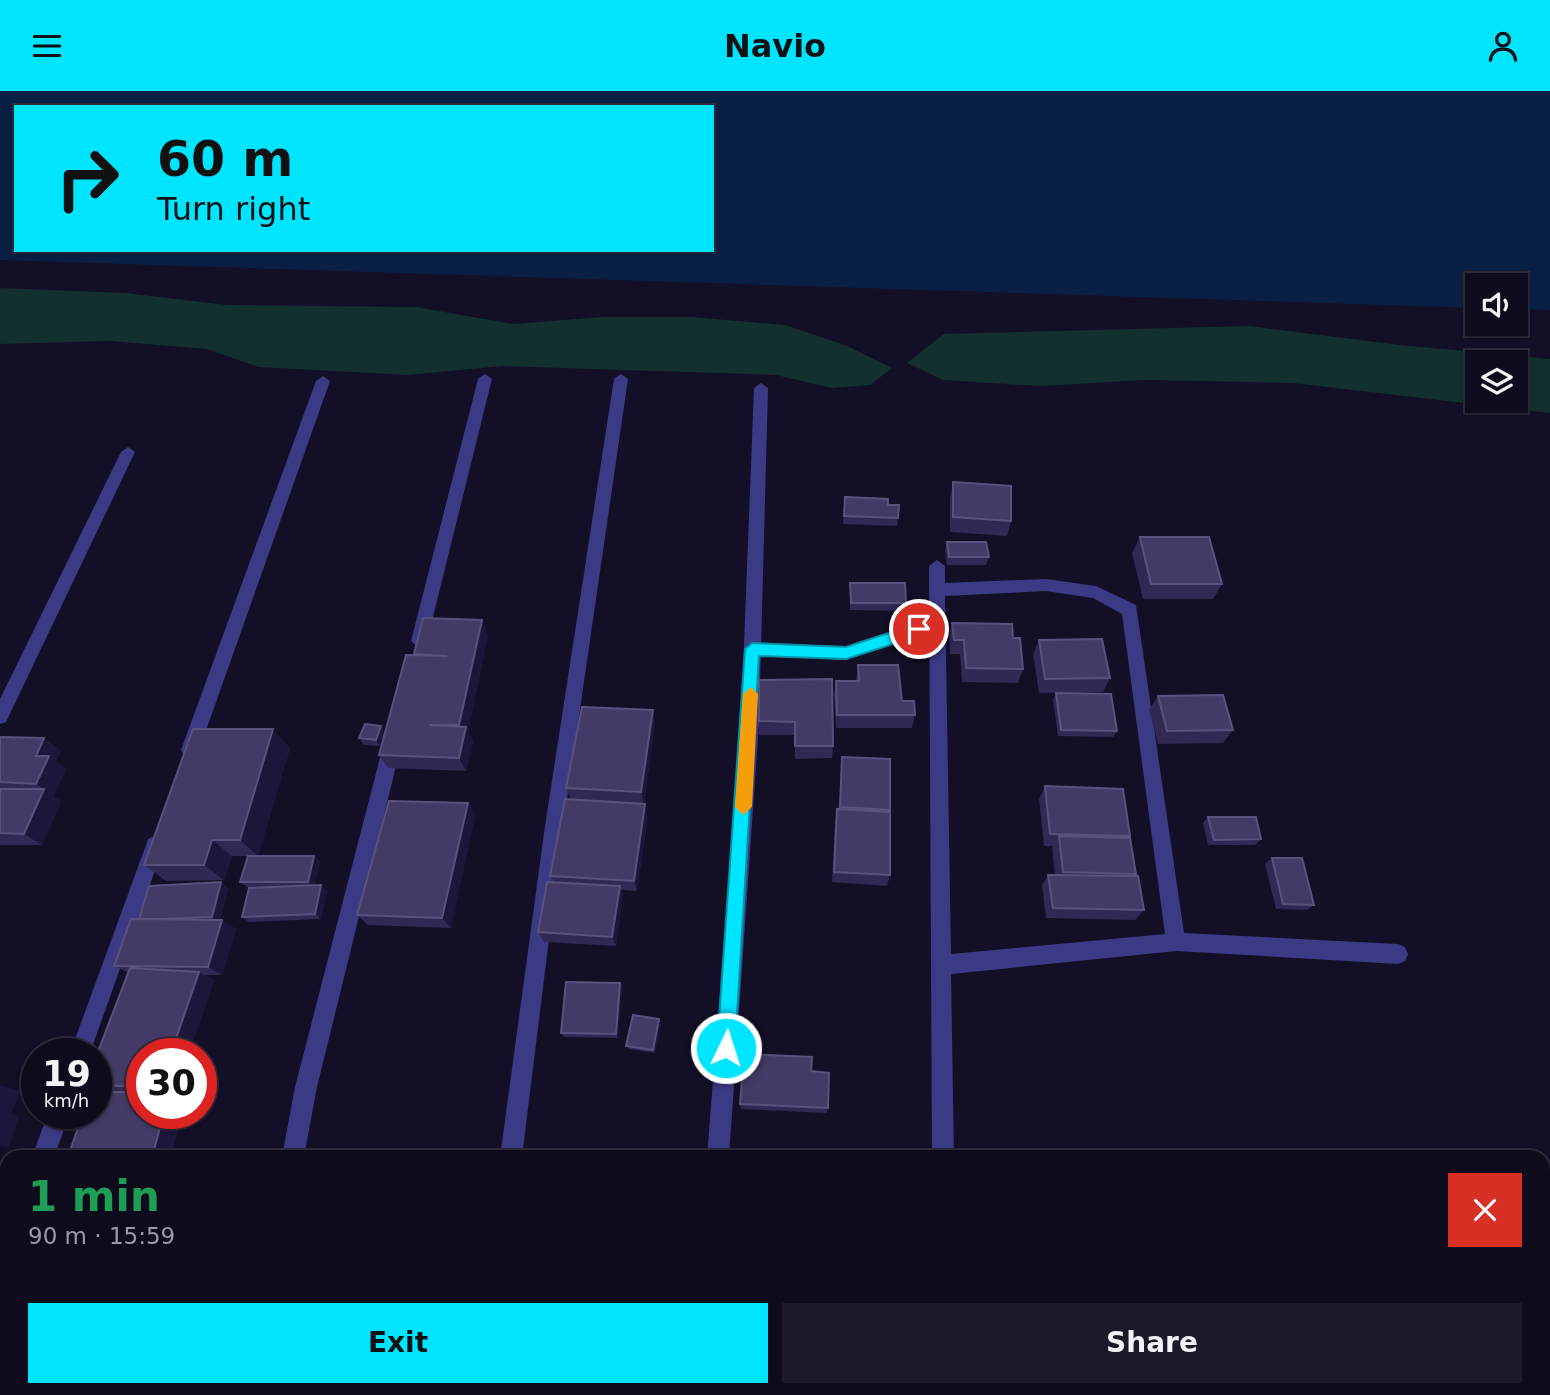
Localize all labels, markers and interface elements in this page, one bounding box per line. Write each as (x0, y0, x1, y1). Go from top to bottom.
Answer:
icon: menu (28, 27, 66, 65)
text: Navio (724, 27, 826, 65)
icon: person (1484, 27, 1522, 65)
text: 60 m (157, 131, 293, 188)
icon: right (42, 133, 133, 224)
text: Turn right (157, 190, 310, 228)
map controls (1465, 273, 1528, 413)
button: sound (1465, 273, 1528, 336)
button: layers (1465, 350, 1528, 413)
pin (889, 599, 949, 659)
icon: arrive (900, 610, 938, 648)
position arrow (689, 1011, 763, 1085)
speed limit sign: 30 (126, 1038, 217, 1129)
text: 19 (42, 1054, 91, 1094)
text: km/h (44, 1090, 89, 1111)
text: 1 min (28, 1172, 160, 1221)
button: close (1448, 1173, 1522, 1247)
text: 90 m · 15:59 (28, 1223, 175, 1249)
button: Exit (28, 1303, 768, 1383)
button: Share (782, 1303, 1522, 1383)

